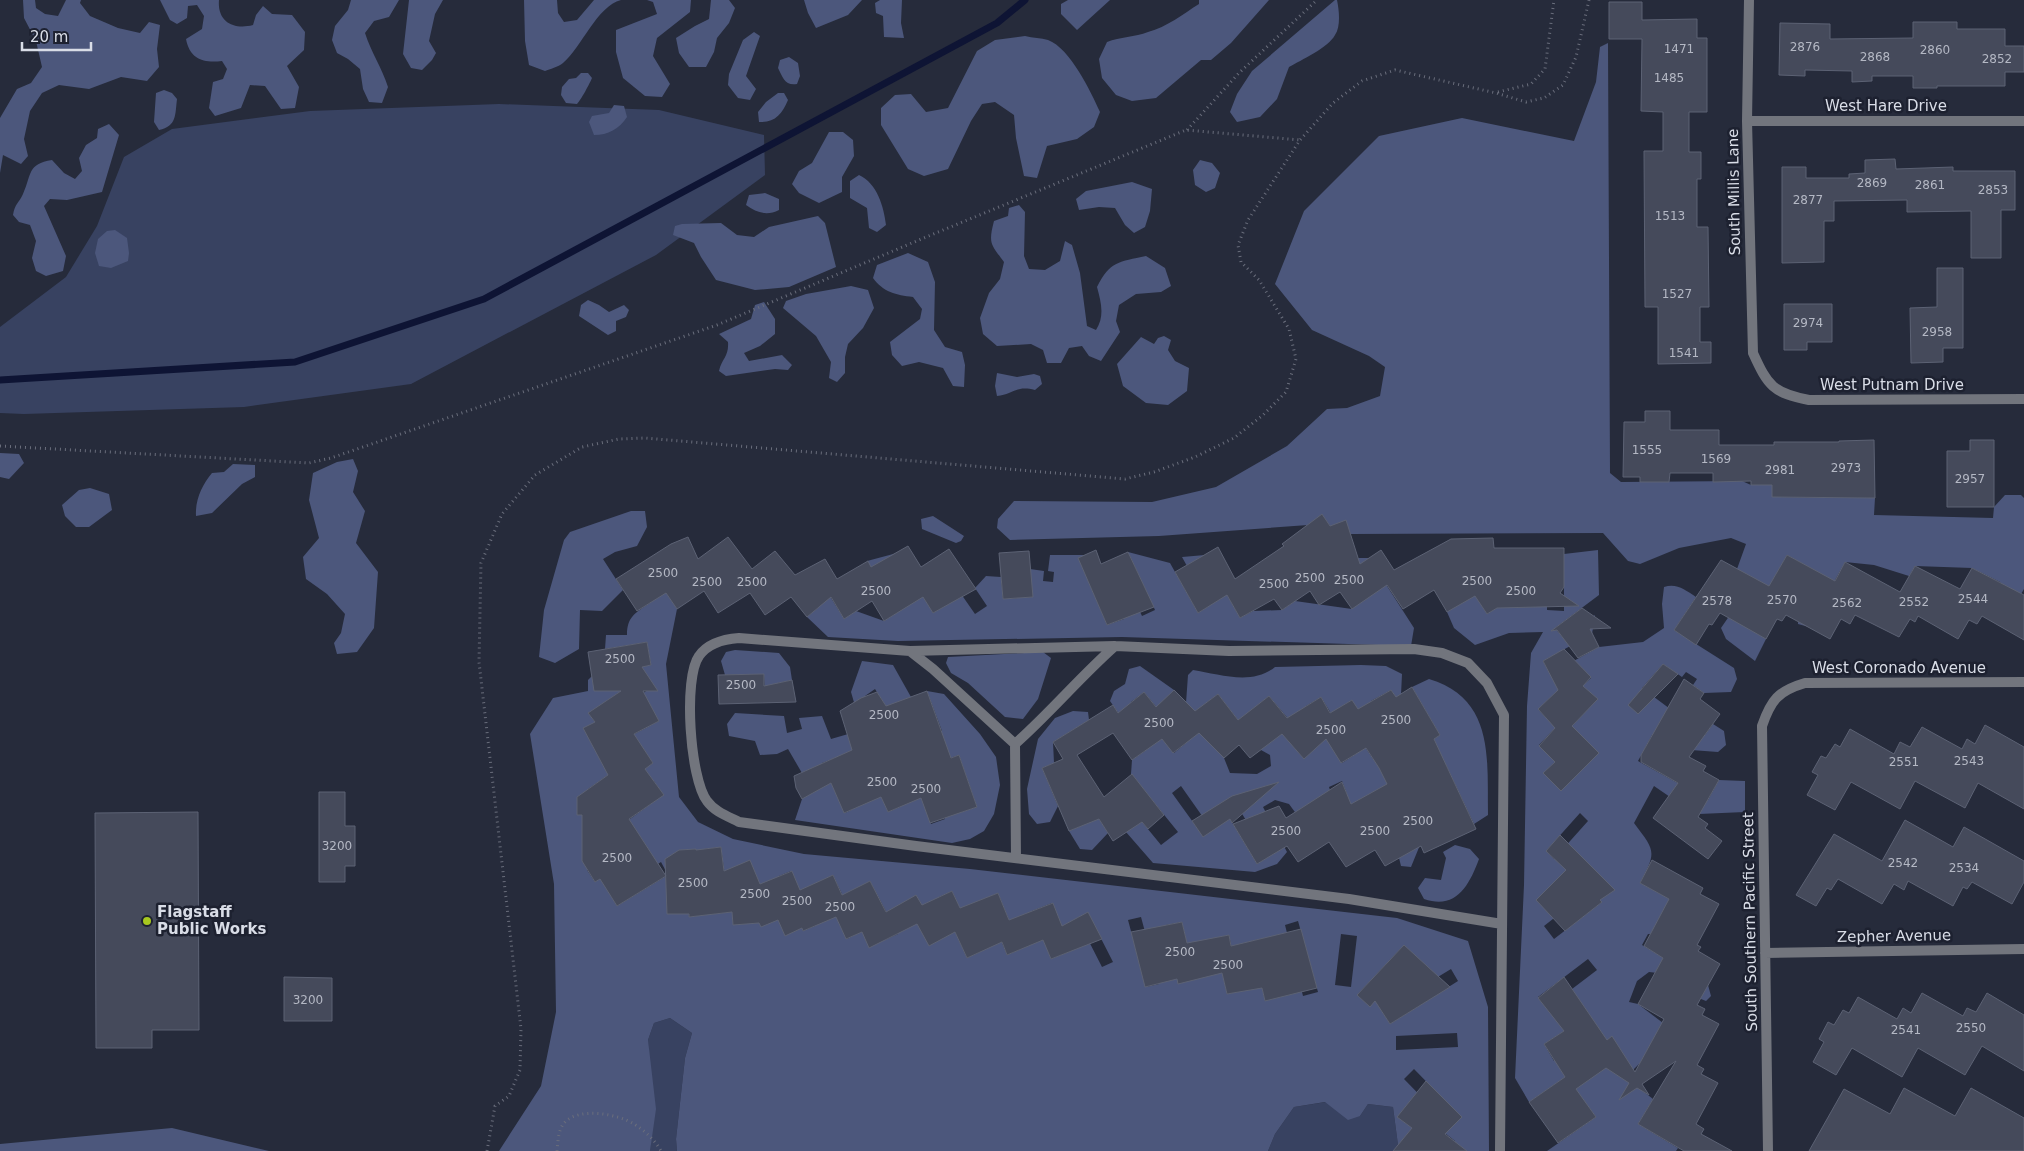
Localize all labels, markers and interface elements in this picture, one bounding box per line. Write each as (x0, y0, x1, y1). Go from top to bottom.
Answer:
scale bar (22, 20, 91, 52)
text: 20 m (30, 28, 68, 46)
house number: 2876 (1790, 40, 1820, 54)
house number: 1471 (1664, 42, 1694, 56)
house number: 2860 (1920, 43, 1950, 57)
house number: 2868 (1860, 50, 1890, 64)
house number: 2852 (1982, 52, 2012, 66)
house number: 1485 (1654, 71, 1684, 85)
street label: West Hare Drive (1825, 97, 1947, 115)
street label: South Millis Lane (1724, 128, 1744, 256)
house number: 2869 (1857, 176, 1887, 190)
house number: 2861 (1915, 178, 1945, 192)
house number: 2853 (1978, 183, 2008, 197)
house number: 2877 (1793, 193, 1823, 207)
house number: 1513 (1655, 209, 1685, 223)
house number: 1527 (1662, 287, 1692, 301)
house number: 2974 (1793, 316, 1823, 330)
house number: 2958 (1922, 325, 1952, 339)
house number: 1541 (1669, 346, 1699, 360)
street label: West Putnam Drive (1820, 376, 1964, 394)
house number: 1555 (1632, 443, 1662, 457)
house number: 1569 (1701, 452, 1731, 466)
house number: 2973 (1831, 461, 1861, 475)
house number: 2981 (1765, 463, 1795, 477)
house number: 2957 (1955, 472, 1985, 486)
house number: 2500 (648, 566, 678, 580)
house number: 2500 (1295, 571, 1325, 585)
house number: 2500 (1334, 573, 1364, 587)
house number: 2500 (1462, 574, 1492, 588)
house number: 2500 (692, 575, 722, 589)
house number: 2500 (737, 575, 767, 589)
house number: 2500 (1259, 577, 1289, 591)
house number: 2500 (861, 584, 891, 598)
house number: 2500 (1506, 584, 1536, 598)
house number: 2544 (1958, 592, 1988, 606)
house number: 2570 (1767, 593, 1797, 607)
house number: 2578 (1702, 594, 1732, 608)
house number: 2552 (1899, 595, 1929, 609)
house number: 2562 (1832, 596, 1862, 610)
house number: 2500 (605, 652, 635, 666)
street label: West Coronado Avenue (1812, 659, 1986, 677)
house number: 2500 (726, 678, 756, 692)
house number: 2500 (869, 708, 899, 722)
house number: 2500 (1381, 713, 1411, 727)
house number: 2500 (1144, 716, 1174, 730)
house number: 2500 (1316, 723, 1346, 737)
house number: 2543 (1954, 754, 1984, 768)
house number: 2551 (1889, 755, 1919, 769)
house number: 2500 (867, 775, 897, 789)
house number: 2500 (911, 782, 941, 796)
street label: South Southern Pacific Street (1739, 812, 1761, 1032)
house number: 2500 (1403, 814, 1433, 828)
house number: 2500 (1271, 824, 1301, 838)
house number: 2500 (1360, 824, 1390, 838)
house number: 3200 (322, 839, 352, 853)
house number: 2500 (602, 851, 632, 865)
house number: 2542 (1888, 856, 1918, 870)
house number: 2534 (1949, 861, 1979, 875)
house number: 2500 (678, 876, 708, 890)
house number: 2500 (740, 887, 770, 901)
house number: 2500 (782, 894, 812, 908)
house number: 2500 (825, 900, 855, 914)
place label: Flagstaff Public Works (157, 903, 266, 938)
marker: Flagstaff Public Works (141, 915, 153, 927)
street label: Zepher Avenue (1837, 926, 1951, 946)
house number: 2500 (1165, 945, 1195, 959)
house number: 2500 (1213, 958, 1243, 972)
house number: 3200 (293, 993, 323, 1007)
house number: 2550 (1956, 1021, 1986, 1035)
house number: 2541 (1891, 1023, 1921, 1037)

